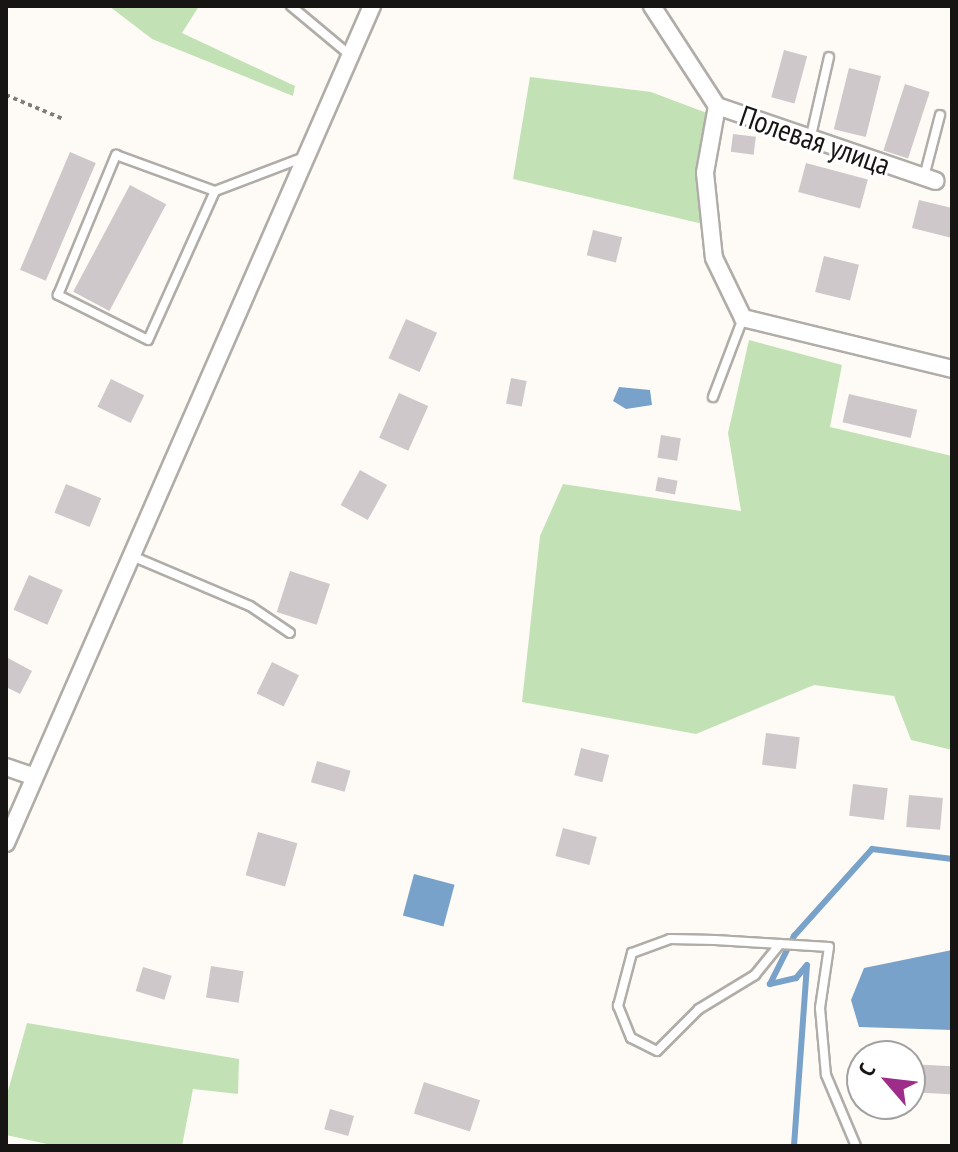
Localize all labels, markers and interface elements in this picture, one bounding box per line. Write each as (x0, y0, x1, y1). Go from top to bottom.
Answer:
street label: Полевая улица (735, 97, 895, 183)
north arrow (846, 1040, 926, 1120)
text: С (852, 1059, 881, 1081)

